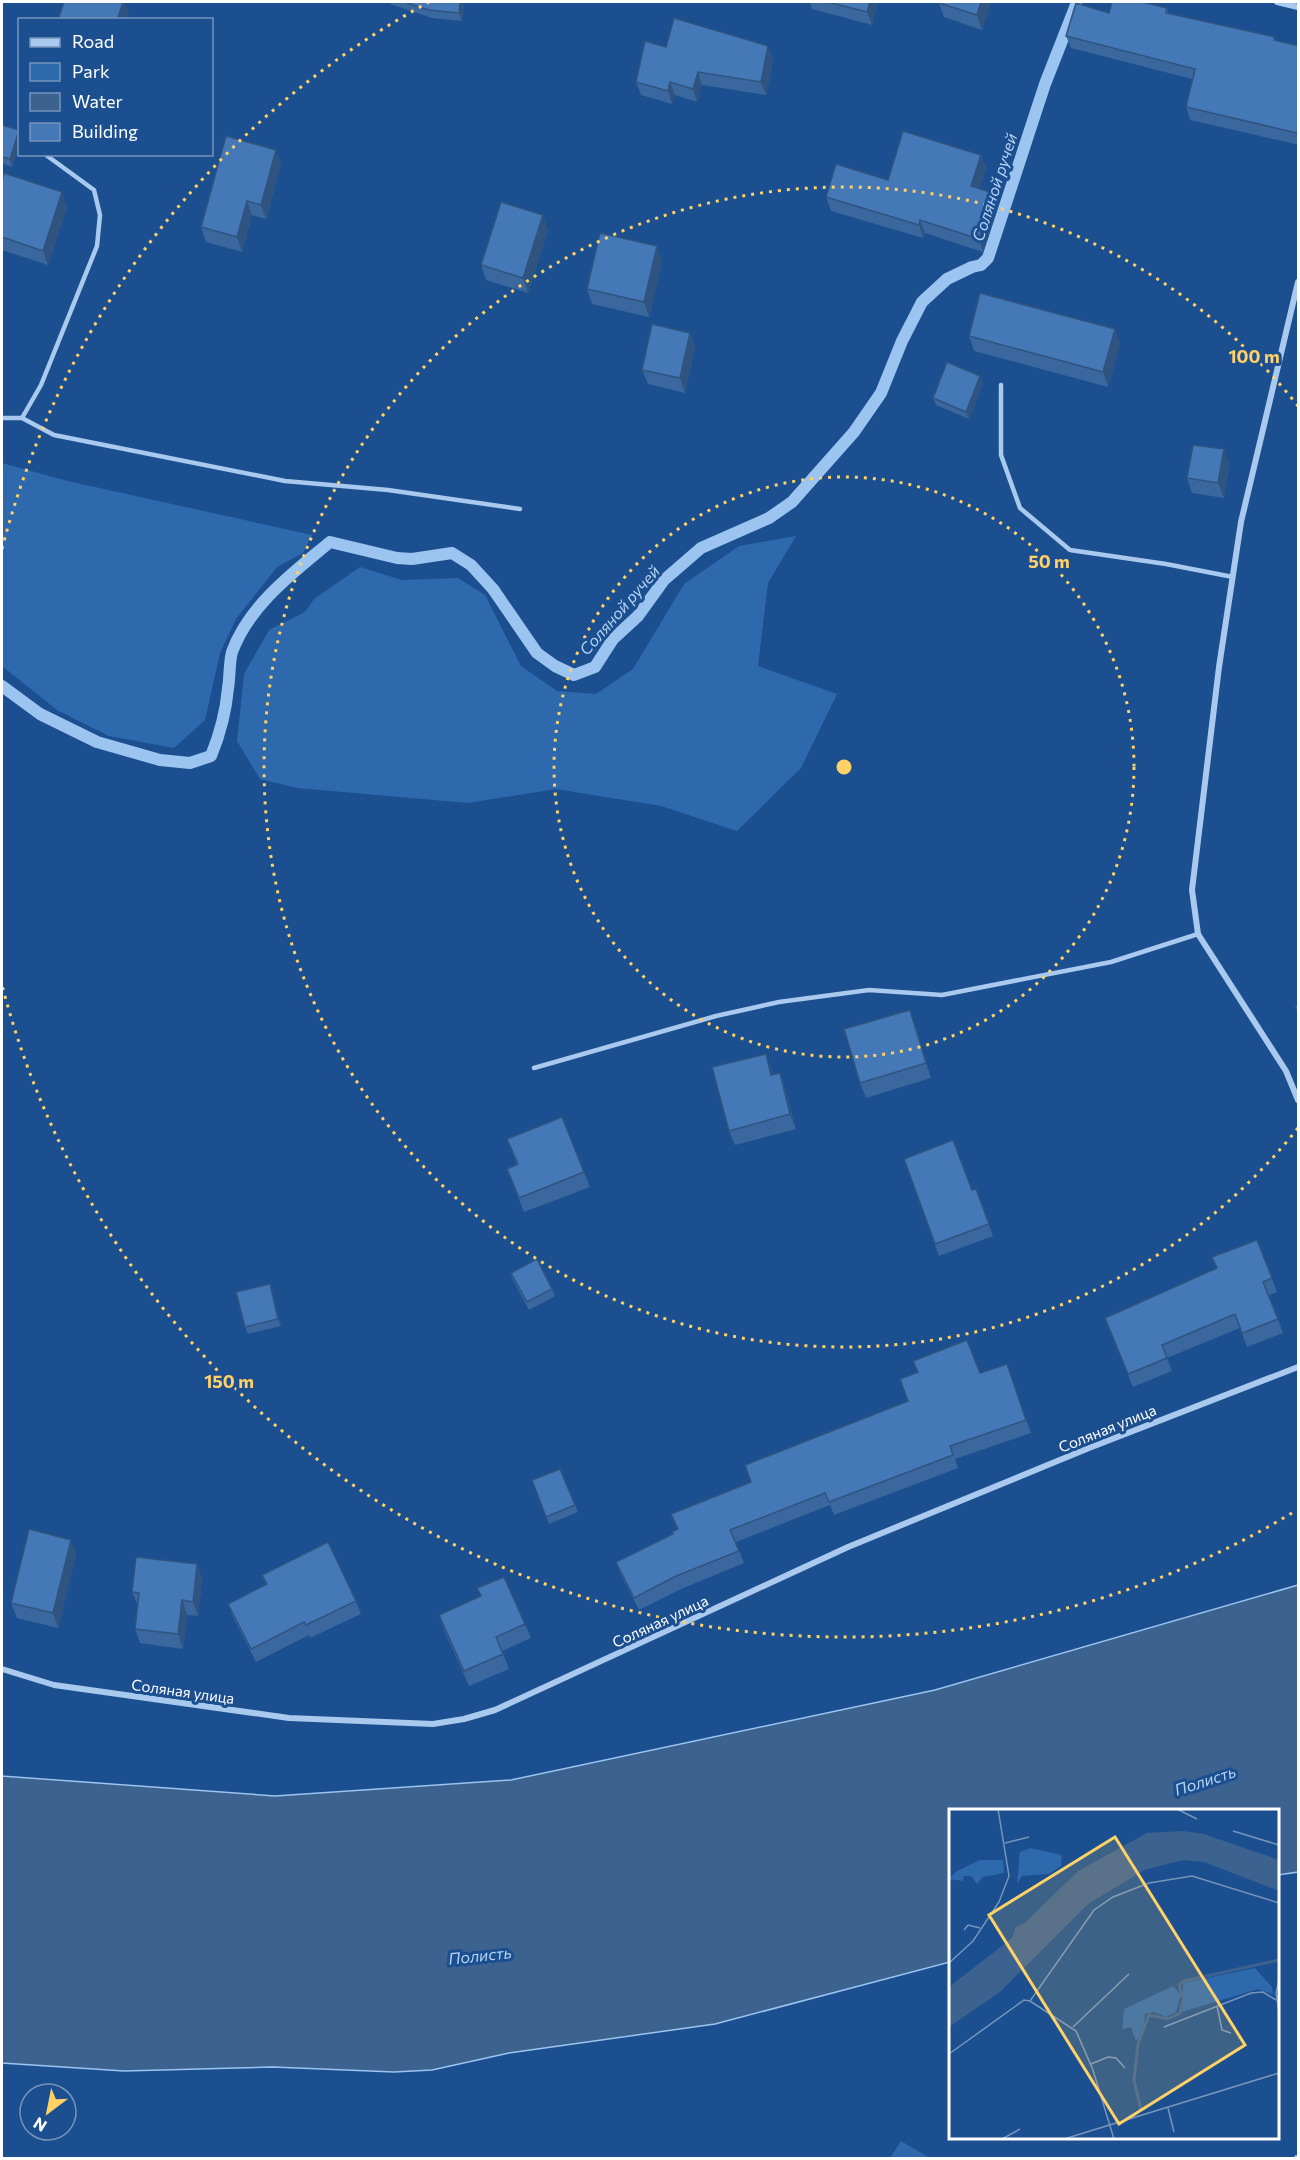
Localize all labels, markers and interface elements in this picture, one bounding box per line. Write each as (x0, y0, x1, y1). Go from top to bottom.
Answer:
legend (18, 18, 213, 156)
text: Road (72, 30, 114, 52)
text: Park (72, 60, 110, 82)
text: Water (72, 90, 123, 112)
text: Building (72, 120, 138, 142)
water label: Соляной ручей (968, 131, 1020, 243)
text: 100 m (1228, 345, 1280, 367)
text: 50 m (1028, 550, 1070, 572)
water label: Соляной ручей (575, 561, 663, 659)
centre of rings (834, 757, 854, 777)
text: 150 m (204, 1370, 254, 1392)
street label: Соляная улица (1056, 1400, 1158, 1456)
street label: Соляная улица (609, 1591, 711, 1651)
street label: Соляная улица (130, 1675, 236, 1707)
water label: Полисть (1172, 1761, 1238, 1799)
inset map (949, 1809, 1279, 2139)
water label: Полисть (447, 1942, 513, 1968)
north arrow (18, 2082, 78, 2142)
text: N (30, 2114, 50, 2136)

